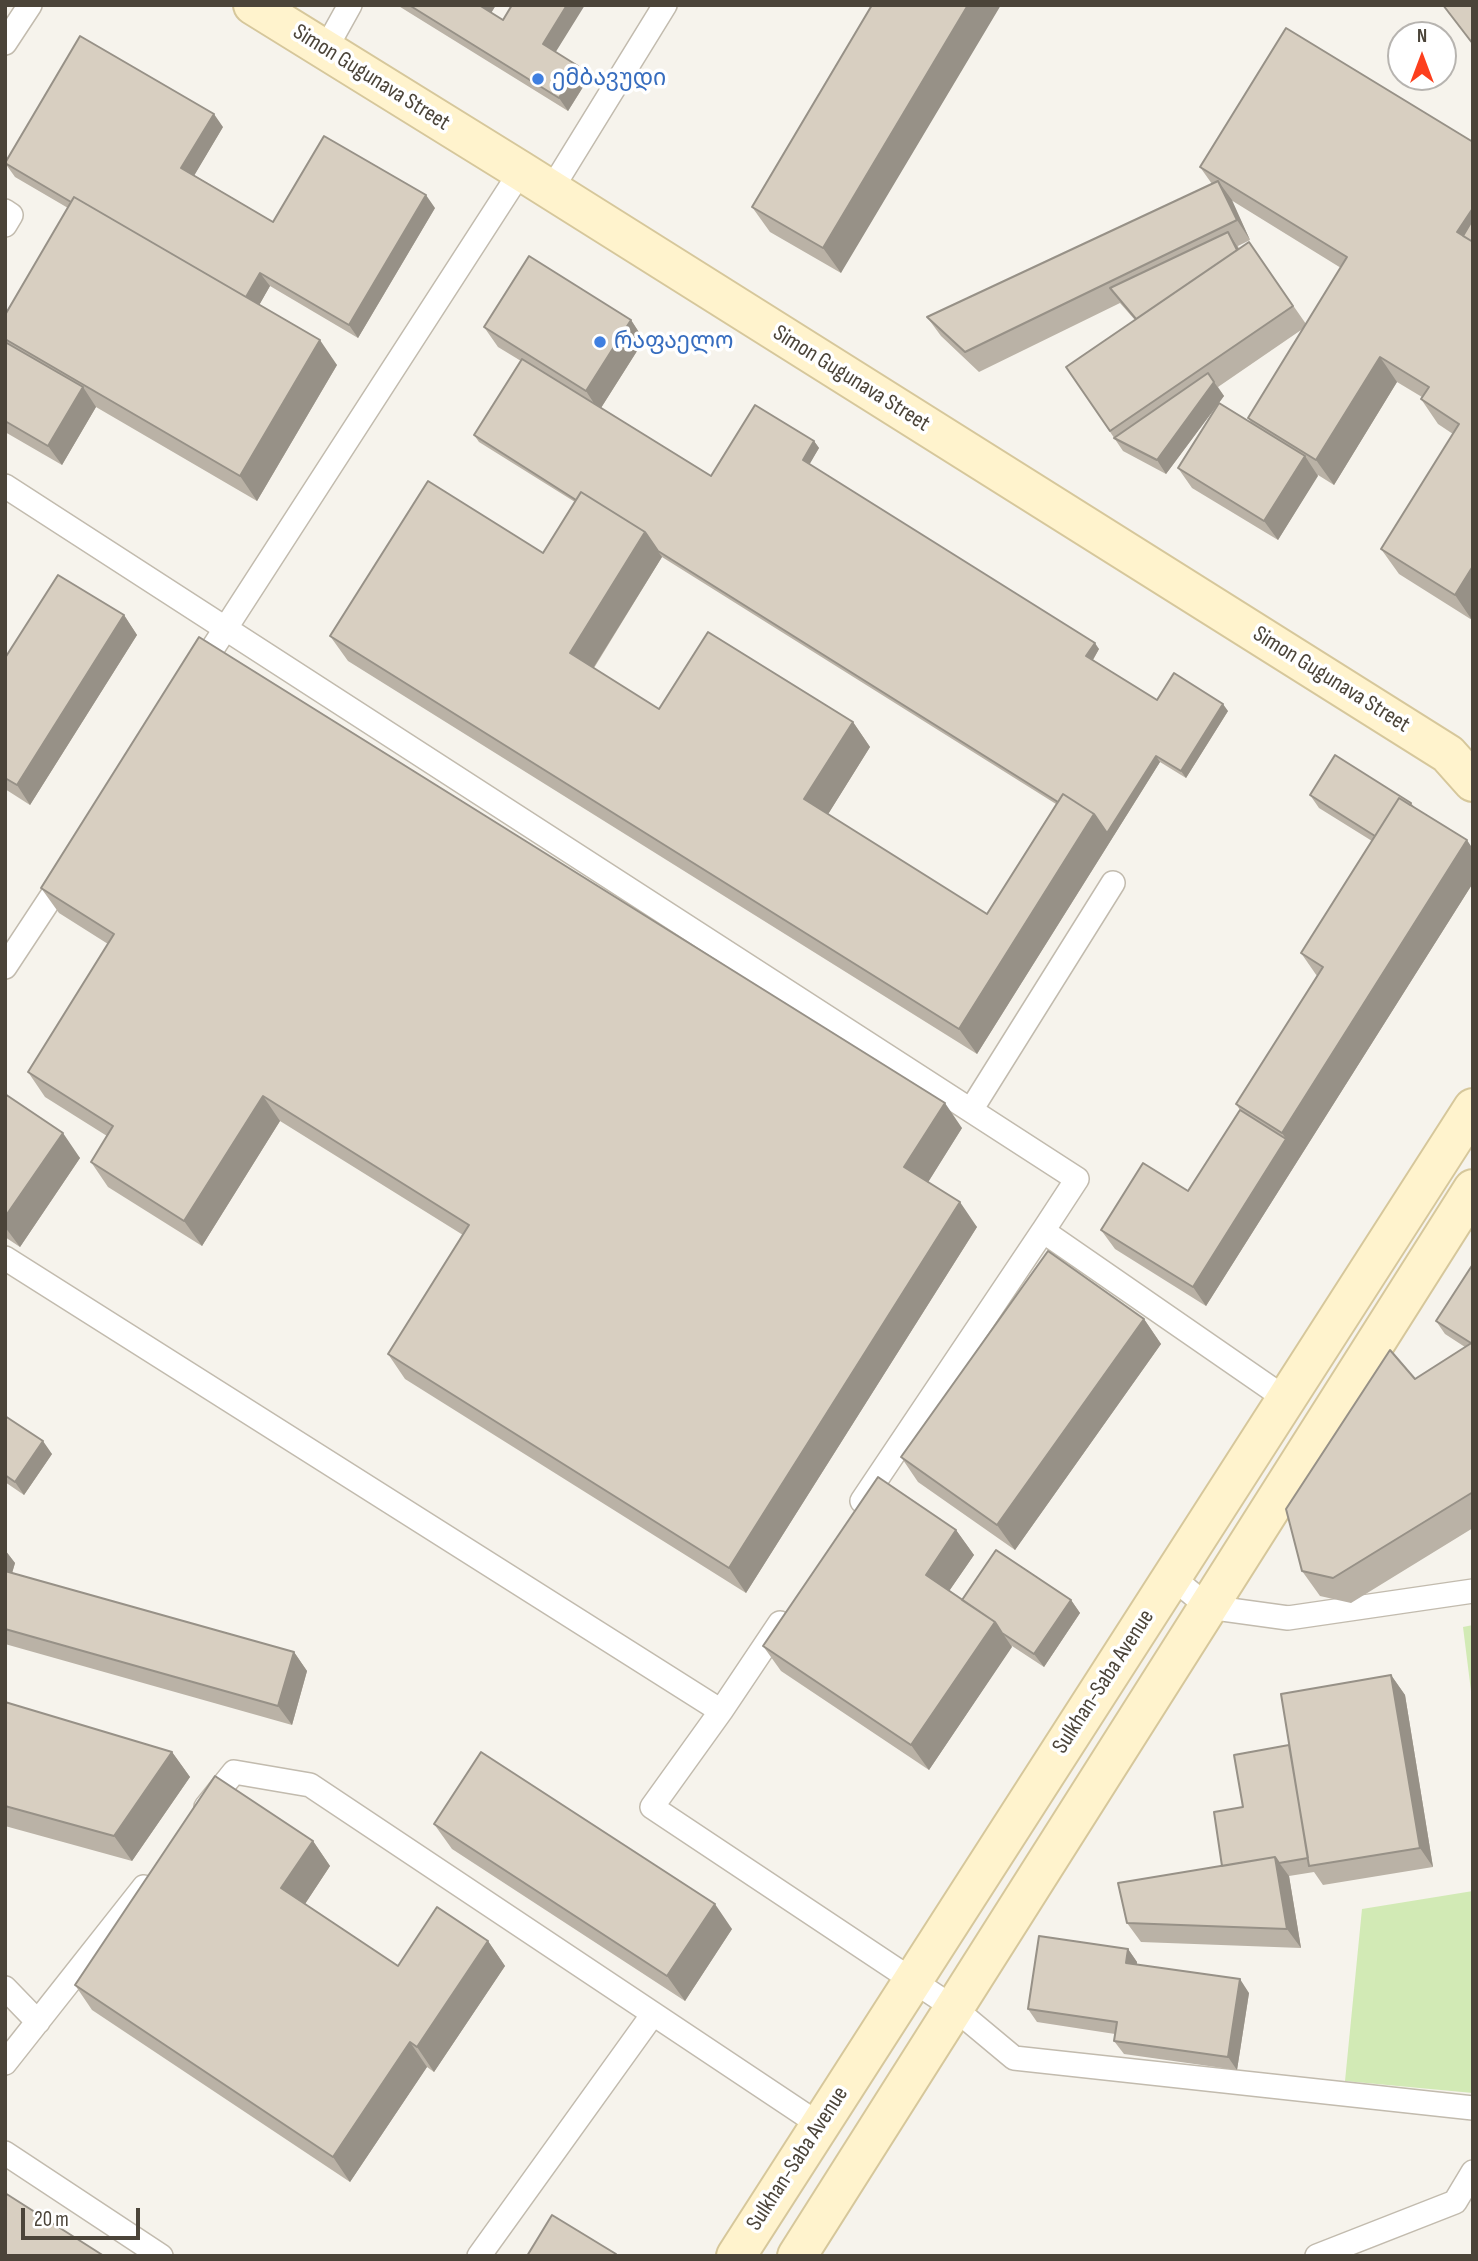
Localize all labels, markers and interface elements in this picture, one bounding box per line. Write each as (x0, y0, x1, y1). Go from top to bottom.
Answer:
street label: Simon Gugunava Street (287, 19, 455, 137)
north arrow (1387, 21, 1457, 91)
text: N (1417, 25, 1427, 48)
place label: ემბავუდი (552, 65, 666, 93)
marker: ემბავუდი (530, 71, 546, 87)
street label: Simon Gugunava Street (767, 320, 935, 438)
place label: რაფაელო (614, 328, 734, 356)
marker: რაფაელო (592, 334, 608, 350)
street label: Simon Gugunava Street (1247, 621, 1415, 739)
street label: Sulkhan-Saba Avenue (1047, 1605, 1161, 1759)
street label: Sulkhan-Saba Avenue (741, 2082, 855, 2236)
scale bar (24, 2194, 144, 2238)
text: 20 m (34, 2207, 69, 2232)

